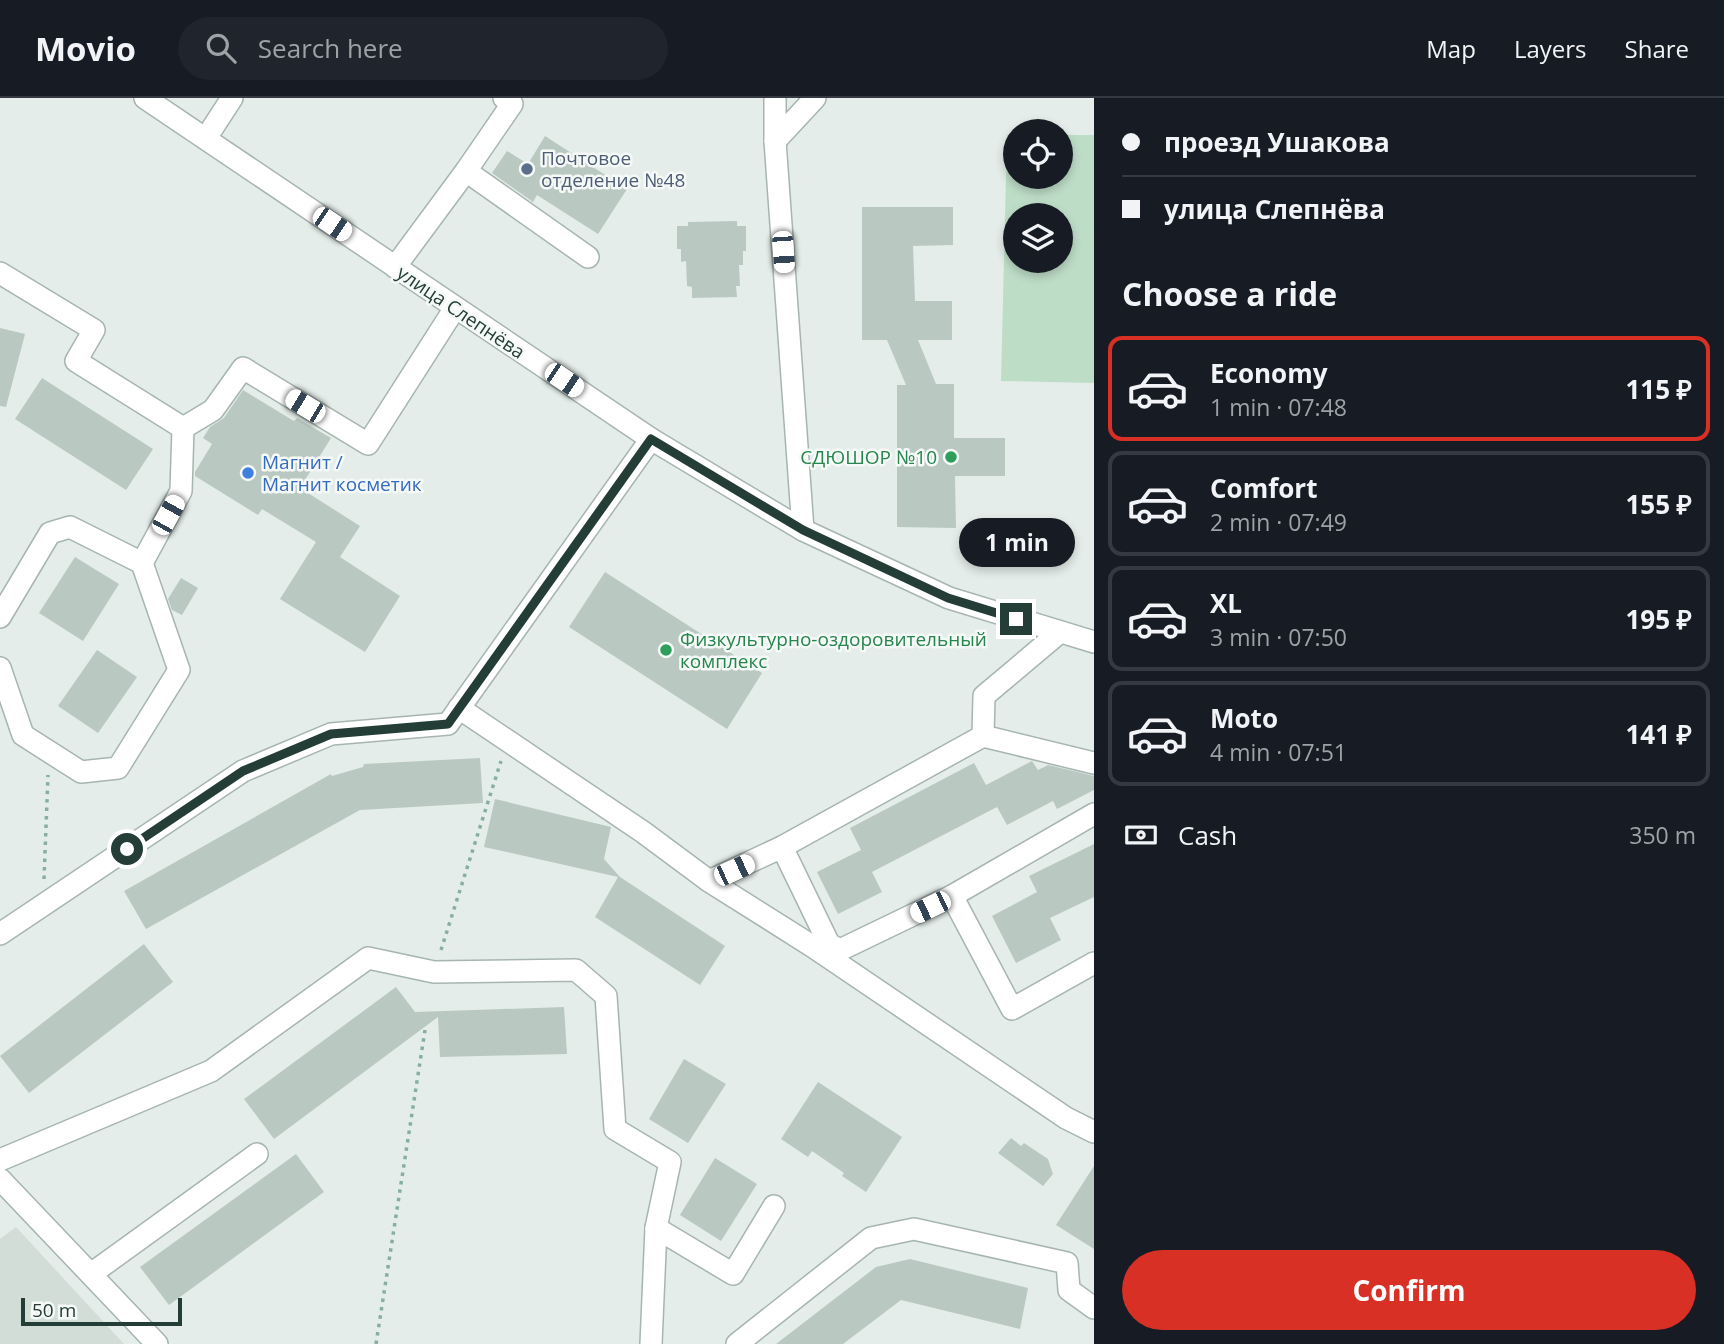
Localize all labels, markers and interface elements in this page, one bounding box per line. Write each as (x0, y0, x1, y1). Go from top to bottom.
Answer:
search box (178, 17, 668, 80)
text: Movio (35, 26, 136, 71)
icon: search (202, 29, 240, 67)
text: Search here (258, 30, 403, 66)
text: Map (1426, 32, 1476, 65)
text: Layers (1514, 32, 1587, 65)
text: Share (1625, 32, 1689, 65)
map controls (1003, 119, 1073, 273)
button: locate (1003, 119, 1073, 189)
text: проезд Ушакова (1164, 124, 1390, 160)
place label: Почтовое отделение №48 (541, 145, 685, 193)
marker: Почтовое отделение №48 (519, 161, 535, 177)
text: улица Слепнёва (1164, 191, 1385, 227)
button: layers (1003, 203, 1073, 273)
car (309, 204, 356, 244)
car (772, 230, 795, 274)
street label: улица Слепнёва (392, 259, 530, 365)
text: Choose a ride (1122, 272, 1337, 315)
text: Economy (1210, 355, 1328, 391)
icon: car (1126, 357, 1189, 420)
car (541, 360, 588, 400)
text: 115 ₽ (1626, 371, 1692, 407)
car (282, 386, 329, 426)
text: 1 min · 07:48 (1210, 391, 1347, 423)
place label: СДЮШОР №10 (800, 444, 937, 470)
place label: Магнит / Магнит косметик (262, 449, 422, 497)
marker: СДЮШОР №10 (943, 449, 959, 465)
marker: Магнит / Магнит косметик (240, 465, 256, 481)
text: Comfort (1210, 470, 1317, 506)
icon: car (1126, 472, 1189, 535)
text: 155 ₽ (1626, 486, 1692, 522)
car (149, 492, 188, 538)
text: 2 min · 07:49 (1210, 506, 1347, 538)
callout: 1 min (958, 518, 1074, 566)
text: 1 min (985, 526, 1049, 558)
text: XL (1210, 585, 1242, 621)
icon: car (1126, 587, 1189, 650)
text: 195 ₽ (1626, 601, 1692, 637)
route end (1000, 603, 1032, 635)
text: 3 min · 07:50 (1210, 621, 1347, 653)
place label: Физкультурно-оздоровительный комплекс (680, 626, 987, 674)
marker: Физкультурно-оздоровительный комплекс (658, 642, 674, 658)
text: Moto (1210, 700, 1278, 736)
icon: car (1126, 702, 1189, 765)
text: 141 ₽ (1626, 716, 1692, 752)
text: 4 min · 07:51 (1210, 736, 1347, 768)
icon: cash (1122, 816, 1160, 854)
text: Cash (1178, 817, 1237, 853)
text: 350 m (1629, 819, 1696, 851)
route start (111, 833, 143, 865)
car (711, 852, 758, 888)
car (907, 888, 954, 926)
button: Confirm (1122, 1250, 1696, 1330)
scale bar (21, 1295, 182, 1327)
text: 50 m (32, 1297, 76, 1323)

